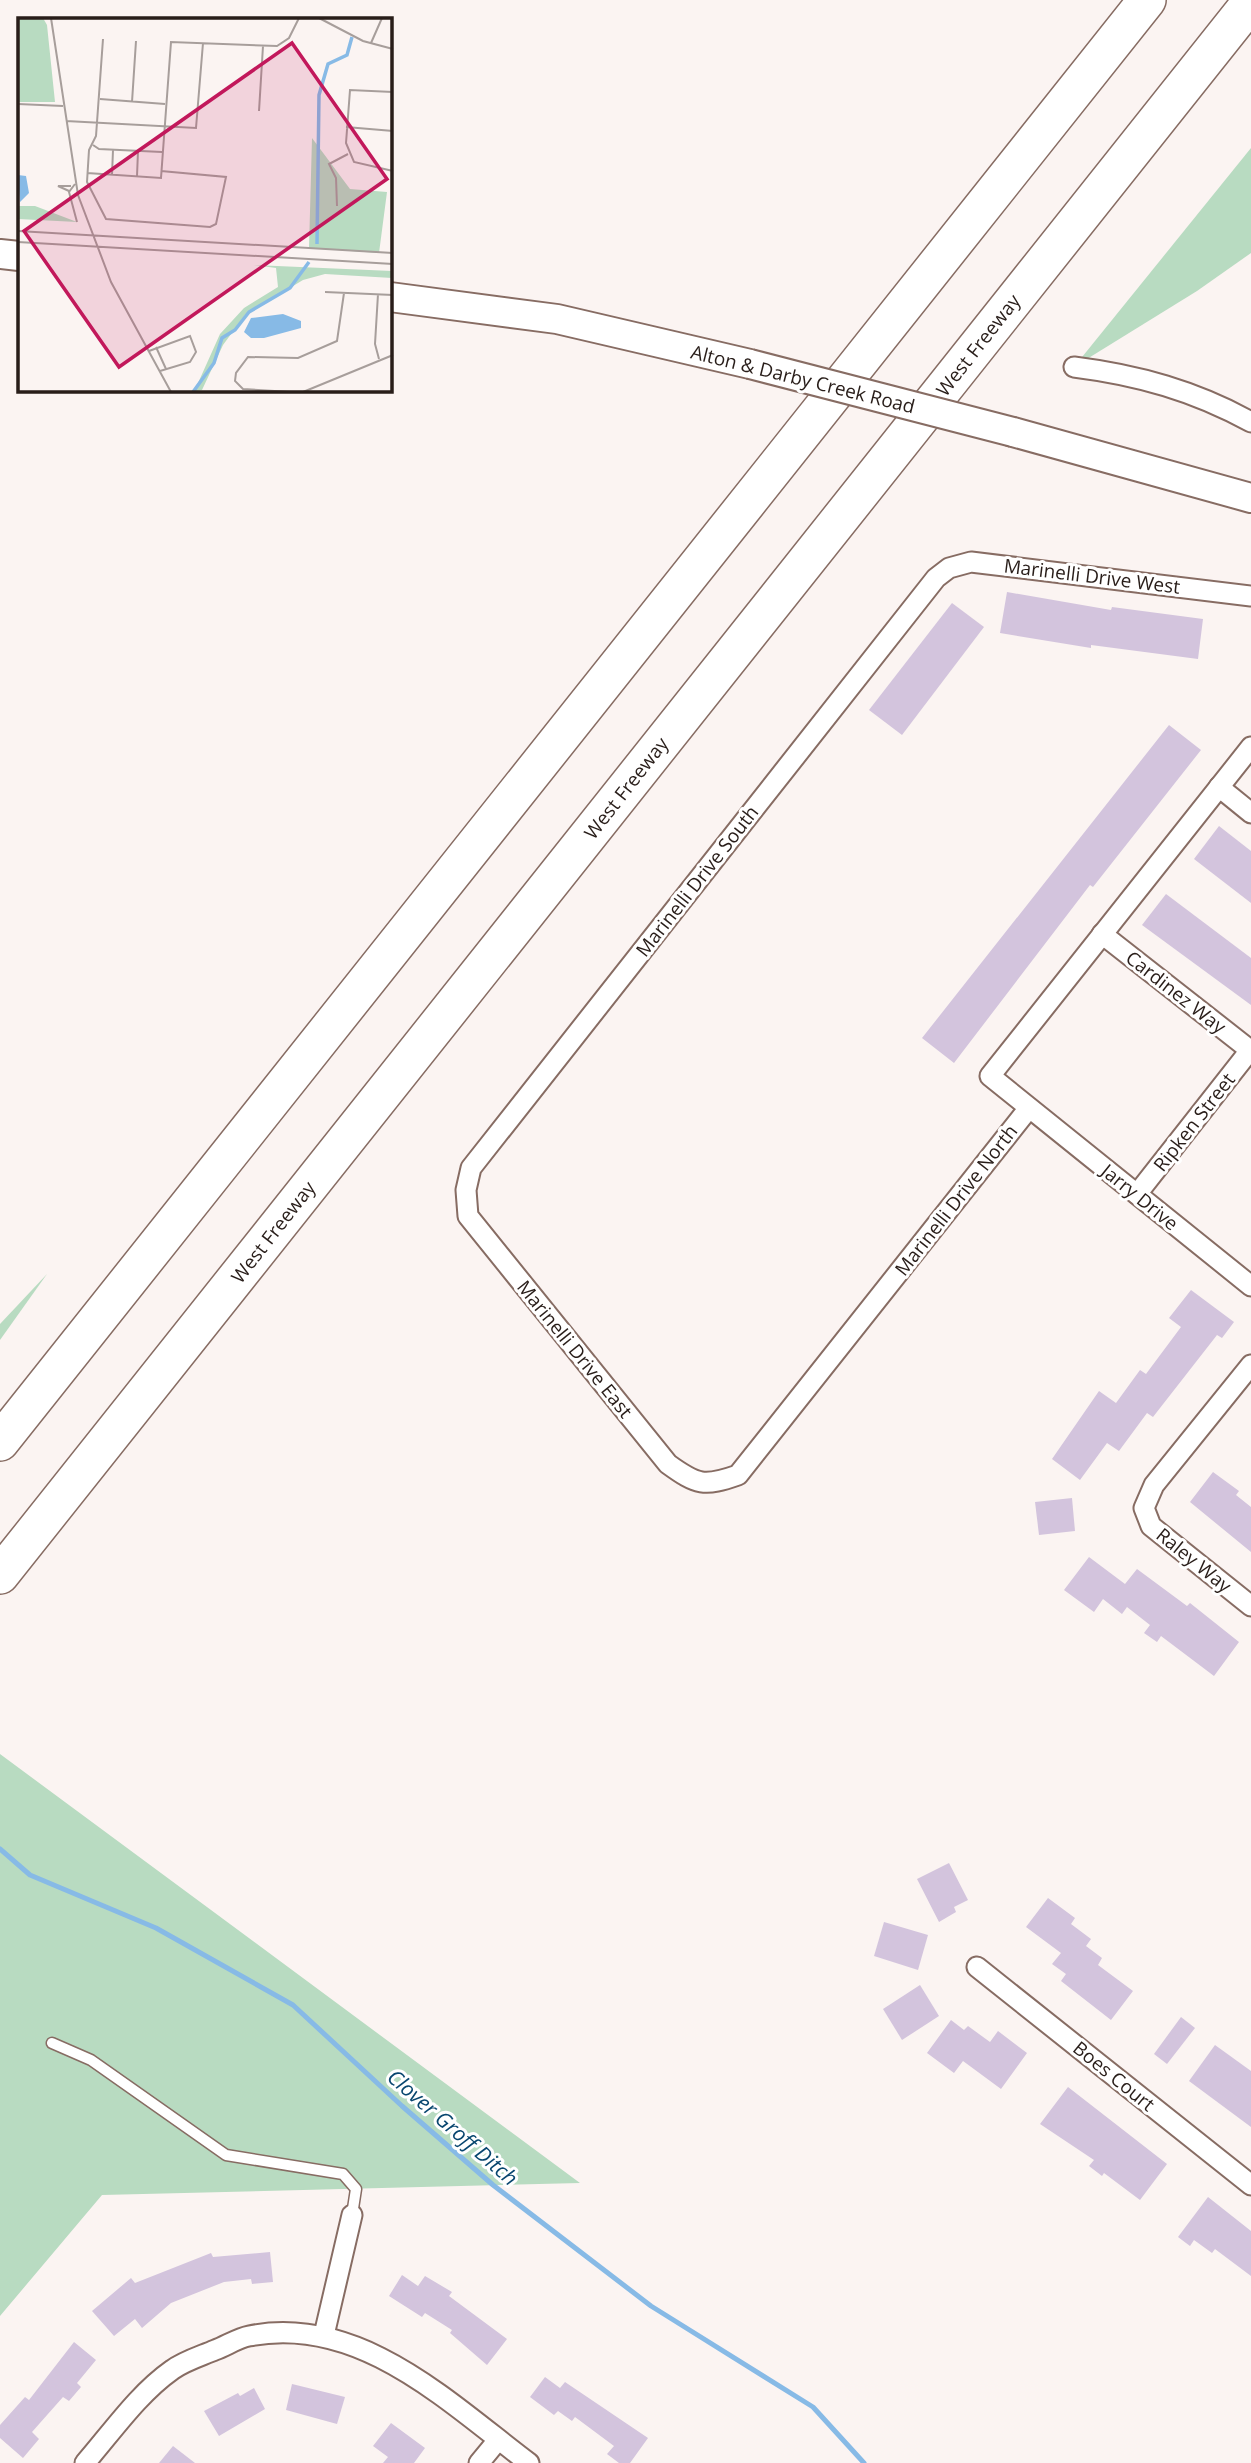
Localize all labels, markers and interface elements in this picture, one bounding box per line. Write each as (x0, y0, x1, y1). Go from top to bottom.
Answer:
inset map (18, 18, 392, 392)
street label: West Freeway (930, 288, 1026, 401)
street label: Alton & Darby Creek Road (688, 339, 918, 419)
street label: Marinelli Drive West (1002, 552, 1182, 600)
street label: West Freeway (578, 731, 674, 844)
street label: Marinelli Drive South (630, 800, 764, 962)
street label: Cardinez Way (1121, 945, 1232, 1040)
street label: Ripken Street (1147, 1067, 1241, 1177)
street label: Marinelli Drive North (889, 1119, 1023, 1281)
street label: Jarry Drive (1094, 1157, 1184, 1236)
street label: West Freeway (225, 1175, 321, 1288)
street label: Marinelli Drive East (511, 1275, 639, 1424)
street label: Raley Way (1151, 1522, 1237, 1599)
street label: Boes Court (1068, 2035, 1160, 2117)
water label: Clover Groff Ditch (382, 2063, 524, 2191)

